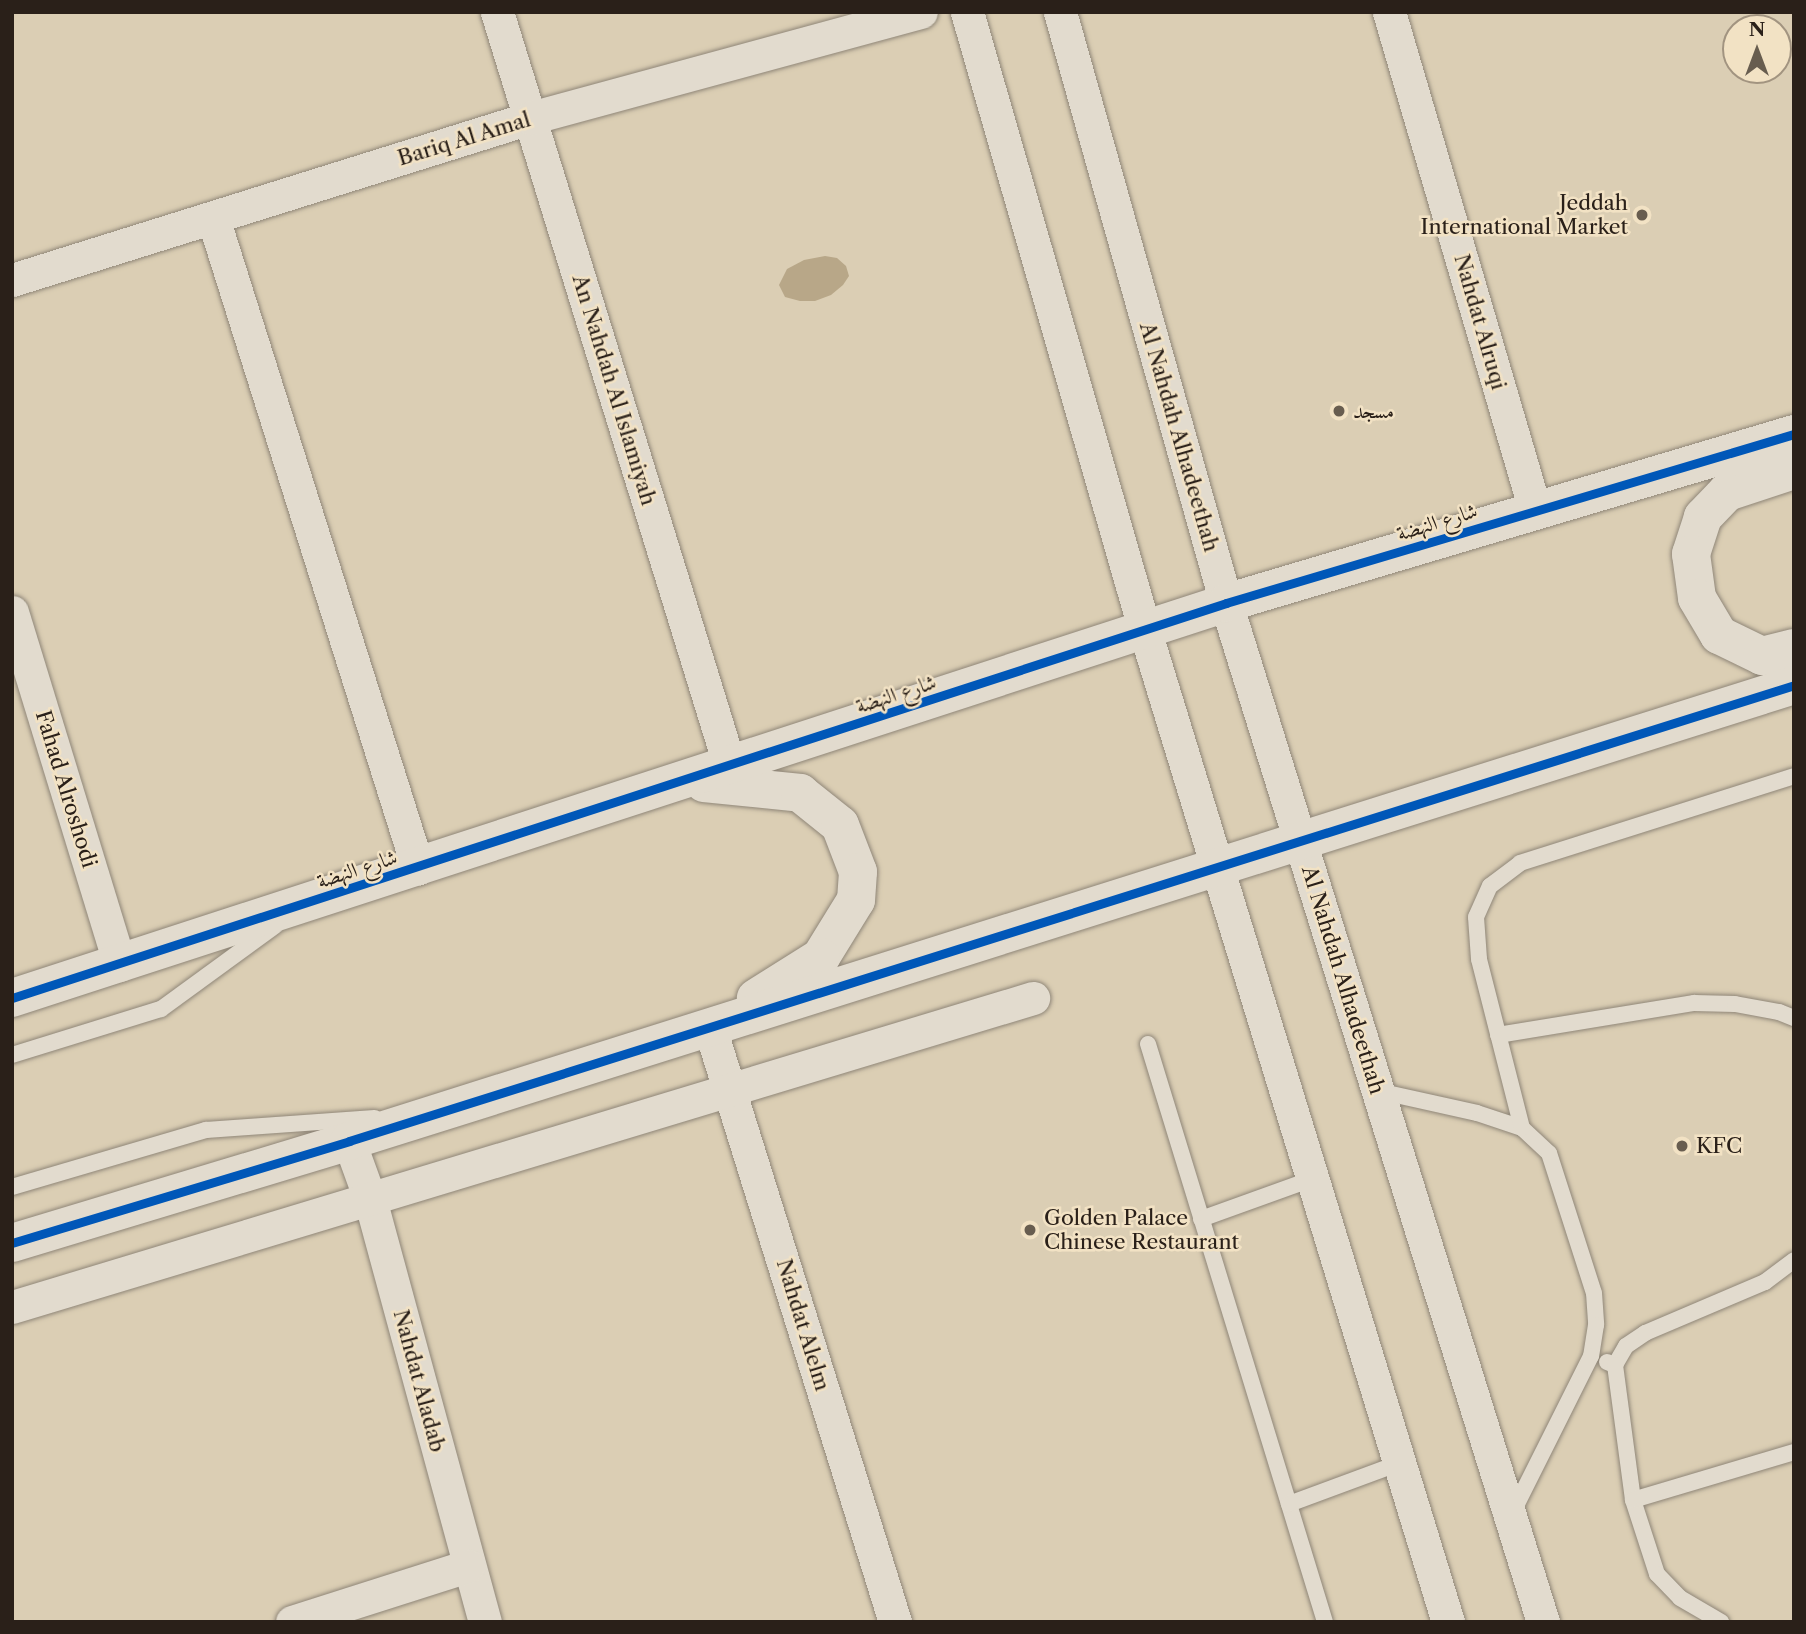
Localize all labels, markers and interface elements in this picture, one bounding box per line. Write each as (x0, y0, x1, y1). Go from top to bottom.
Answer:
north arrow (1722, 14, 1792, 84)
text: N (1749, 18, 1765, 41)
street label: Bariq Al Amal (394, 107, 534, 171)
place label: Jeddah International Market (1420, 190, 1628, 240)
marker: Jeddah International Market (1634, 207, 1650, 223)
street label: Nahdat Alruqi (1449, 251, 1511, 393)
street label: An Nahdah Al Islamiyah (567, 271, 661, 509)
street label: Al Nahdah Alhadeethah (1134, 319, 1224, 555)
place label: مسجد (1353, 398, 1394, 424)
marker: مسجد (1331, 403, 1347, 419)
street label: شارع النهضة (1394, 498, 1480, 546)
street label: شارع النهضة (853, 669, 939, 719)
street label: Fahad Alroshodi (30, 707, 102, 871)
street label: شارع النهضة (314, 844, 400, 894)
street label: Al Nahdah Alhadeethah (1296, 862, 1390, 1098)
place label: KFC (1696, 1133, 1742, 1159)
marker: KFC (1674, 1138, 1690, 1154)
place label: Golden Palace Chinese Restaurant (1044, 1205, 1239, 1255)
marker: Golden Palace Chinese Restaurant (1022, 1222, 1038, 1238)
street label: Nahdat Alelm (771, 1256, 835, 1394)
street label: Nahdat Aladab (388, 1307, 450, 1455)

